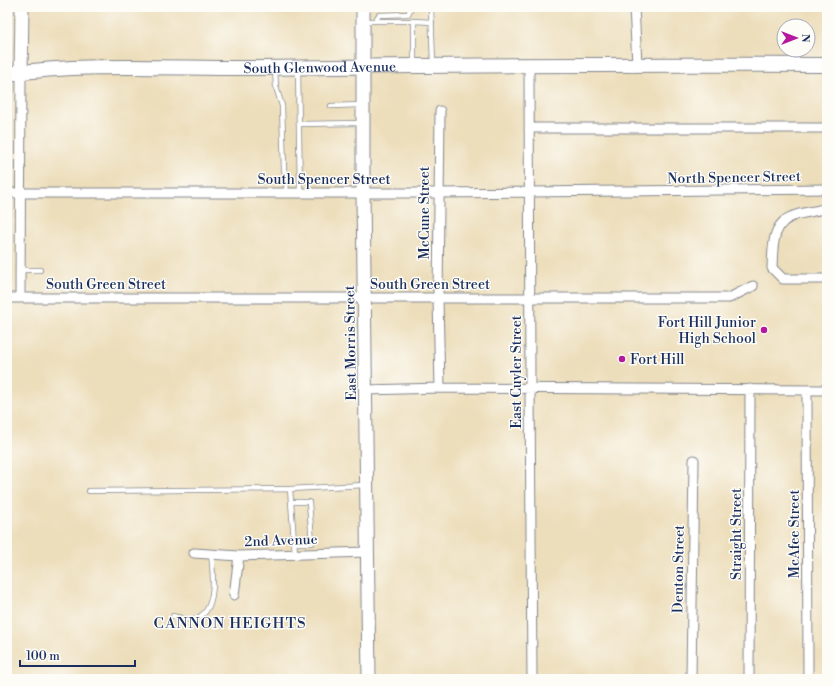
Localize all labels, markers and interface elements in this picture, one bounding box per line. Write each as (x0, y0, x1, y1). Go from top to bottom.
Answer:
north arrow (776, 18, 816, 58)
text: N (798, 34, 812, 43)
street label: South Glenwood Avenue (243, 58, 396, 78)
street label: McCune Street (416, 166, 434, 260)
street label: North Spencer Street (667, 168, 801, 188)
street label: South Spencer Street (258, 171, 390, 189)
street label: South Green Street (46, 276, 166, 294)
street label: South Green Street (370, 276, 490, 294)
street label: East Morris Street (341, 285, 361, 401)
place label: Fort Hill Junior High School (658, 314, 756, 348)
street label: East Cuyler Street (508, 315, 526, 429)
marker: Fort Hill Junior High School (759, 325, 769, 335)
place label: Fort Hill (630, 351, 684, 369)
marker: Fort Hill (617, 354, 627, 364)
street label: Straight Street (728, 488, 746, 580)
street label: McAfee Street (786, 490, 804, 578)
street label: Denton Street (669, 525, 689, 613)
street label: 2nd Avenue (244, 531, 318, 551)
district label: CANNON HEIGHTS (153, 614, 307, 633)
scale bar (20, 642, 135, 668)
text: 100 m (26, 649, 60, 664)

